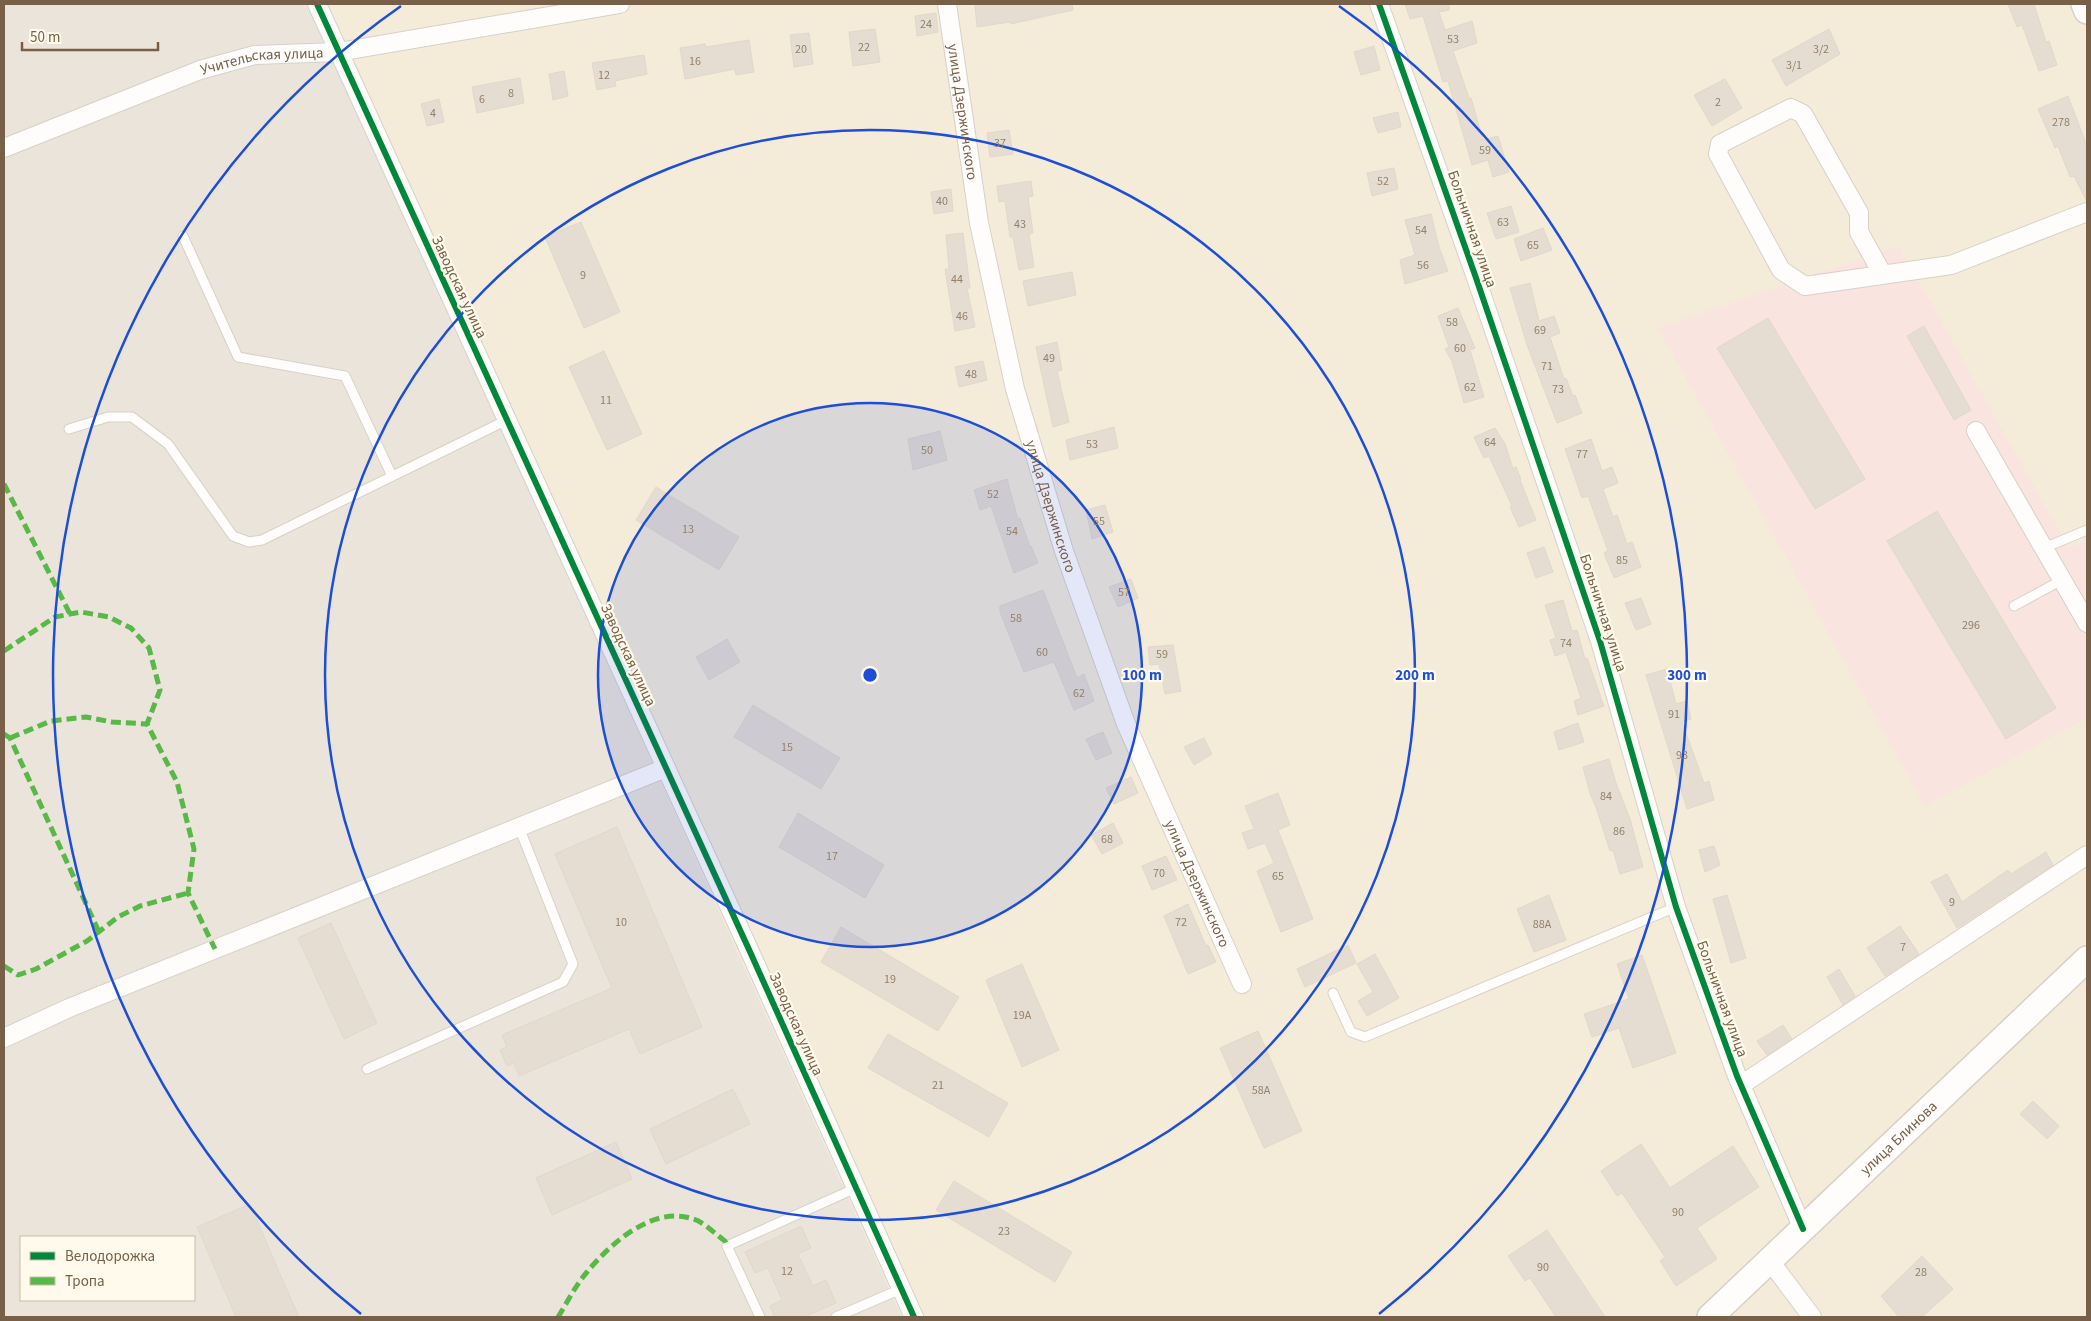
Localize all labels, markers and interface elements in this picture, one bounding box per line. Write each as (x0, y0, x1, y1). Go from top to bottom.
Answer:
house number: 24 (920, 16, 932, 33)
scale bar (22, 20, 159, 52)
text: 50 m (30, 27, 60, 48)
house number: 53 (1447, 31, 1459, 48)
house number: 22 (858, 39, 870, 56)
house number: 20 (795, 41, 807, 58)
house number: 3/2 (1813, 41, 1829, 58)
street label: Учительская улица (198, 42, 324, 80)
street label: улица Дзержинского (942, 42, 983, 181)
house number: 16 (689, 53, 701, 70)
house number: 3/1 (1786, 57, 1802, 74)
house number: 12 (598, 67, 610, 84)
house number: 8 (508, 85, 514, 102)
house number: 6 (479, 91, 485, 108)
house number: 2 (1715, 94, 1721, 111)
house number: 4 (430, 105, 436, 122)
house number: 278 (2052, 114, 2070, 131)
house number: 37 (994, 135, 1006, 152)
house number: 59 (1479, 142, 1491, 159)
street label: Больничная улица (1442, 168, 1502, 290)
house number: 52 (1377, 173, 1389, 190)
house number: 40 (936, 193, 948, 210)
house number: 63 (1497, 214, 1509, 231)
house number: 43 (1014, 216, 1026, 233)
house number: 54 (1415, 222, 1427, 239)
street label: Заводская улица (426, 232, 492, 342)
house number: 65 (1527, 237, 1539, 254)
house number: 56 (1417, 257, 1429, 274)
house number: 9 (580, 267, 586, 284)
house number: 44 (951, 271, 963, 288)
house number: 46 (956, 308, 968, 325)
house number: 58 (1446, 314, 1458, 331)
house number: 69 (1534, 322, 1546, 339)
house number: 60 (1454, 340, 1466, 357)
house number: 49 (1043, 350, 1055, 367)
house number: 71 (1541, 358, 1553, 375)
house number: 48 (965, 366, 977, 383)
house number: 62 (1464, 379, 1476, 396)
house number: 73 (1552, 381, 1564, 398)
house number: 11 (600, 392, 612, 409)
house number: 64 (1484, 434, 1496, 451)
house number: 53 (1086, 436, 1098, 453)
street label: улица Дзержинского (1021, 438, 1081, 576)
house number: 50 (921, 442, 933, 459)
house number: 77 (1576, 446, 1588, 463)
house number: 52 (987, 486, 999, 503)
house number: 55 (1093, 513, 1105, 530)
house number: 13 (682, 521, 694, 538)
house number: 54 (1006, 523, 1018, 540)
street label: Больничная улица (1574, 551, 1632, 675)
house number: 85 (1616, 552, 1628, 569)
house number: 57 (1118, 584, 1130, 601)
street label: Заводская улица (595, 600, 661, 710)
house number: 58 (1010, 610, 1022, 627)
house number: 296 (1962, 617, 1980, 634)
house number: 74 (1560, 635, 1572, 652)
house number: 60 (1036, 644, 1048, 661)
house number: 59 (1156, 646, 1168, 663)
text: 100 m (1122, 665, 1162, 686)
text: 200 m (1395, 665, 1435, 686)
text: 300 m (1667, 665, 1707, 686)
centre of rings (861, 666, 879, 684)
house number: 62 (1073, 685, 1085, 702)
house number: 91 (1668, 706, 1680, 723)
house number: 15 (781, 739, 793, 756)
house number: 93 (1676, 747, 1688, 764)
house number: 84 (1600, 788, 1612, 805)
street label: улица Дзержинского (1160, 816, 1235, 951)
house number: 86 (1613, 823, 1625, 840)
house number: 68 (1101, 831, 1113, 848)
house number: 17 (826, 848, 838, 865)
house number: 70 (1153, 865, 1165, 882)
house number: 65 (1272, 868, 1284, 885)
house number: 9 (1949, 894, 1955, 911)
house number: 10 (615, 914, 627, 931)
house number: 72 (1175, 914, 1187, 931)
house number: 88А (1533, 916, 1552, 933)
street label: Больничная улица (1691, 938, 1753, 1060)
house number: 7 (1900, 939, 1906, 956)
street label: Заводская улица (764, 969, 828, 1079)
house number: 19 (884, 971, 896, 988)
house number: 19А (1013, 1007, 1032, 1024)
house number: 21 (932, 1077, 944, 1094)
house number: 58А (1252, 1082, 1271, 1099)
street label: улица Блинова (1855, 1096, 1942, 1180)
house number: 90 (1672, 1204, 1684, 1221)
house number: 23 (998, 1223, 1010, 1240)
legend (20, 1236, 195, 1301)
text: Велодорожка (65, 1246, 155, 1267)
house number: 90 (1537, 1259, 1549, 1276)
house number: 12 (781, 1263, 793, 1280)
house number: 28 (1915, 1264, 1927, 1281)
text: Тропа (65, 1271, 105, 1292)

